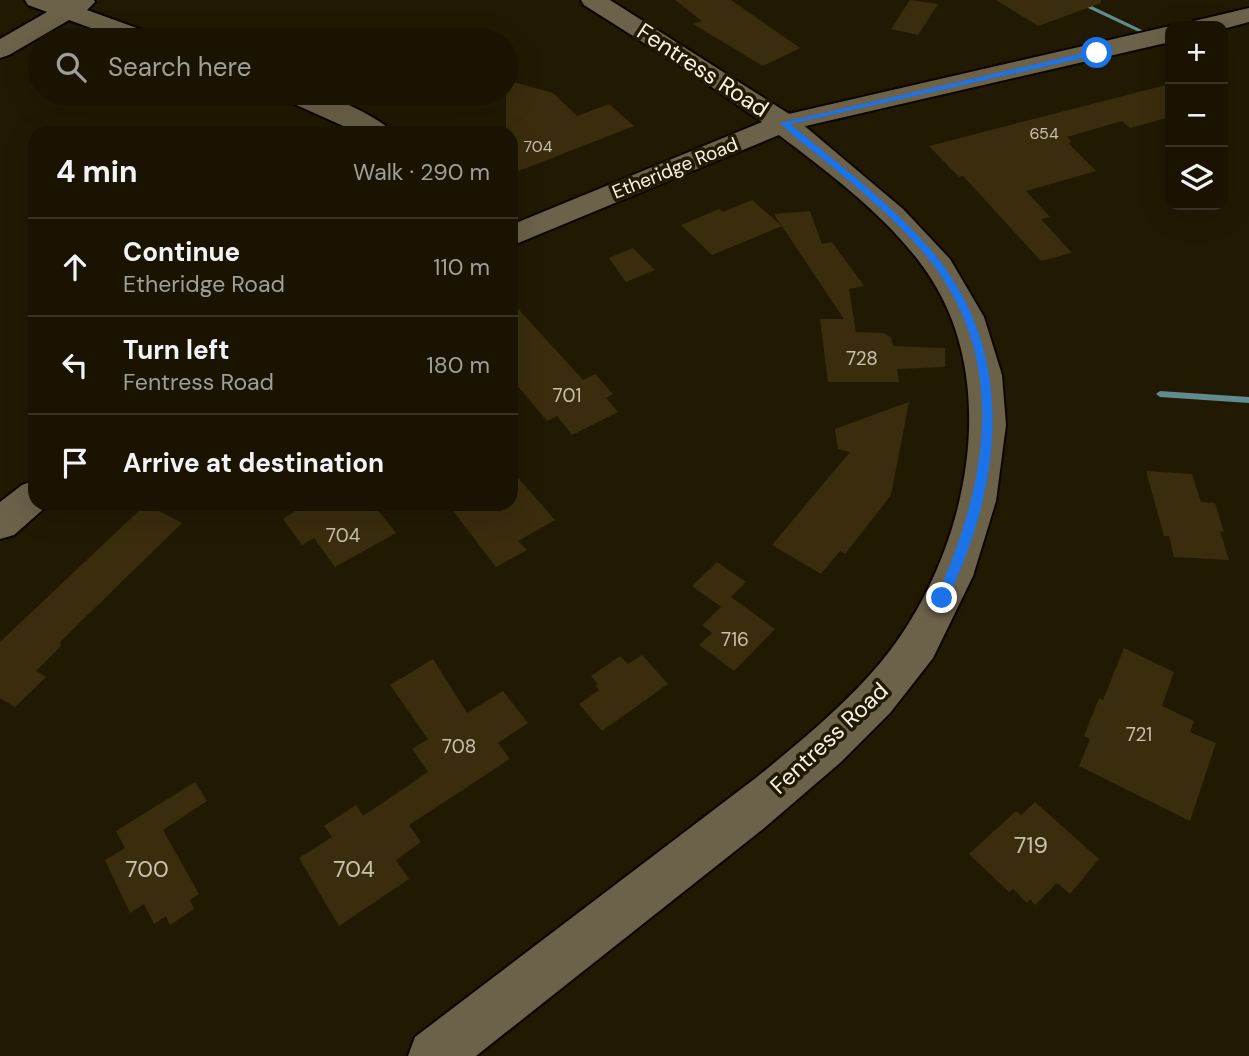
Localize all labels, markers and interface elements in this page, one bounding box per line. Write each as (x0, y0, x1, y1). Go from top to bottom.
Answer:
street label: Fentress Road (632, 16, 774, 124)
map controls (1165, 21, 1228, 210)
button: + (1165, 21, 1228, 84)
search box (28, 28, 518, 105)
route start (1081, 37, 1112, 68)
icon: search (52, 48, 90, 86)
text: Search here (108, 50, 251, 84)
button: − (1165, 84, 1228, 147)
house number: 654 (1029, 123, 1059, 144)
street label: Etheridge Road (608, 131, 742, 205)
house number: 704 (524, 136, 553, 157)
button: layers (1165, 147, 1228, 210)
text: 4 min (56, 152, 138, 191)
text: Walk · 290 m (353, 157, 490, 187)
text: Continue (123, 235, 240, 269)
icon: ahead (56, 248, 94, 286)
text: 110 m (433, 252, 490, 282)
text: Etheridge Road (123, 269, 285, 299)
text: Turn left (123, 333, 230, 367)
icon: left (56, 346, 94, 384)
house number: 728 (846, 346, 878, 371)
text: 180 m (426, 350, 490, 380)
text: Fentress Road (123, 367, 274, 397)
house number: 701 (553, 383, 581, 408)
icon: arrive (56, 444, 94, 482)
text: Arrive at destination (123, 446, 384, 480)
house number: 704 (326, 523, 360, 548)
route end (926, 582, 957, 613)
house number: 716 (721, 627, 749, 652)
street label: Fentress Road (764, 676, 894, 800)
house number: 721 (1126, 722, 1152, 747)
house number: 708 (442, 734, 476, 759)
house number: 719 (1014, 830, 1048, 860)
house number: 700 (125, 854, 169, 884)
house number: 704 (333, 854, 375, 884)

